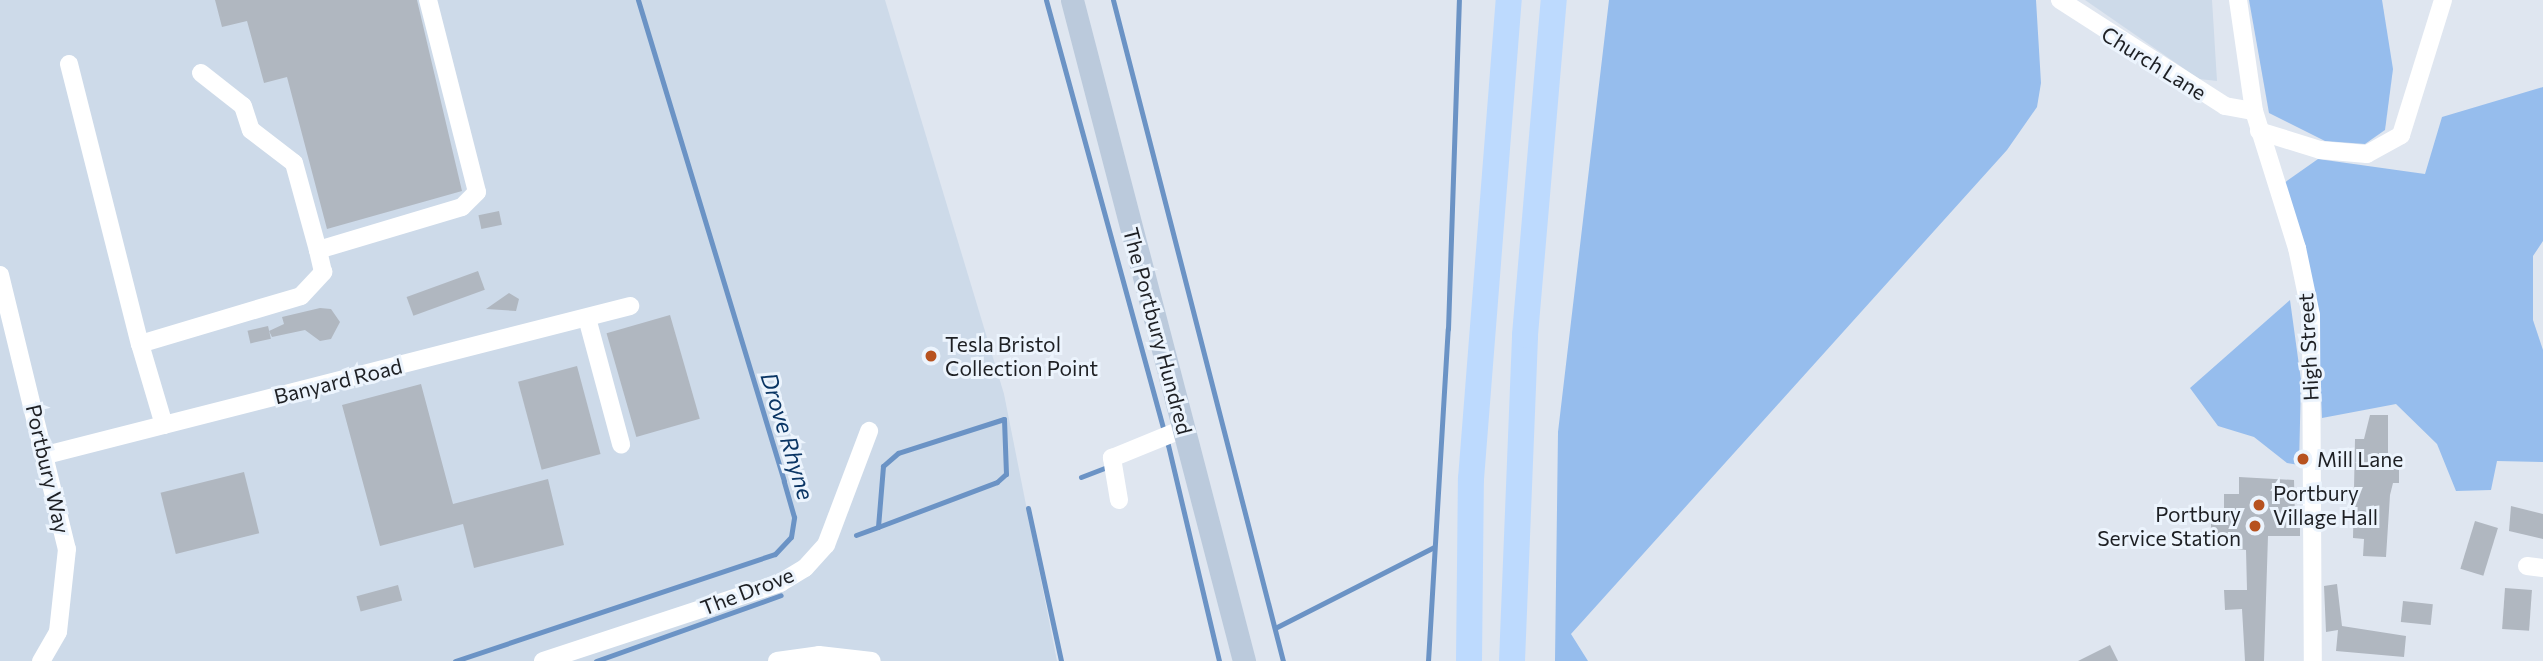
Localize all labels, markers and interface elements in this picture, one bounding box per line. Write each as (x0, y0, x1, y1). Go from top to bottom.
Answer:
street label: Church Lane (2097, 21, 2211, 105)
street label: The Portbury Hundred (1118, 225, 1198, 437)
street label: High Street (2293, 292, 2323, 402)
place label: Tesla Bristol Collection Point (945, 331, 1098, 381)
marker: Tesla Bristol Collection Point (923, 348, 939, 364)
street label: Banyard Road (271, 353, 405, 409)
water label: Drove Rhyne (755, 369, 821, 503)
street label: Portbury Way (21, 402, 75, 536)
place label: Mill Lane (2317, 446, 2403, 472)
marker: Mill Lane (2295, 451, 2311, 467)
place label: Portbury Village Hall (2273, 480, 2378, 530)
marker: Portbury Village Hall (2251, 497, 2267, 513)
place label: Portbury Service Station (2097, 501, 2241, 551)
marker: Portbury Service Station (2247, 518, 2263, 534)
street label: The Drove (697, 562, 797, 620)

